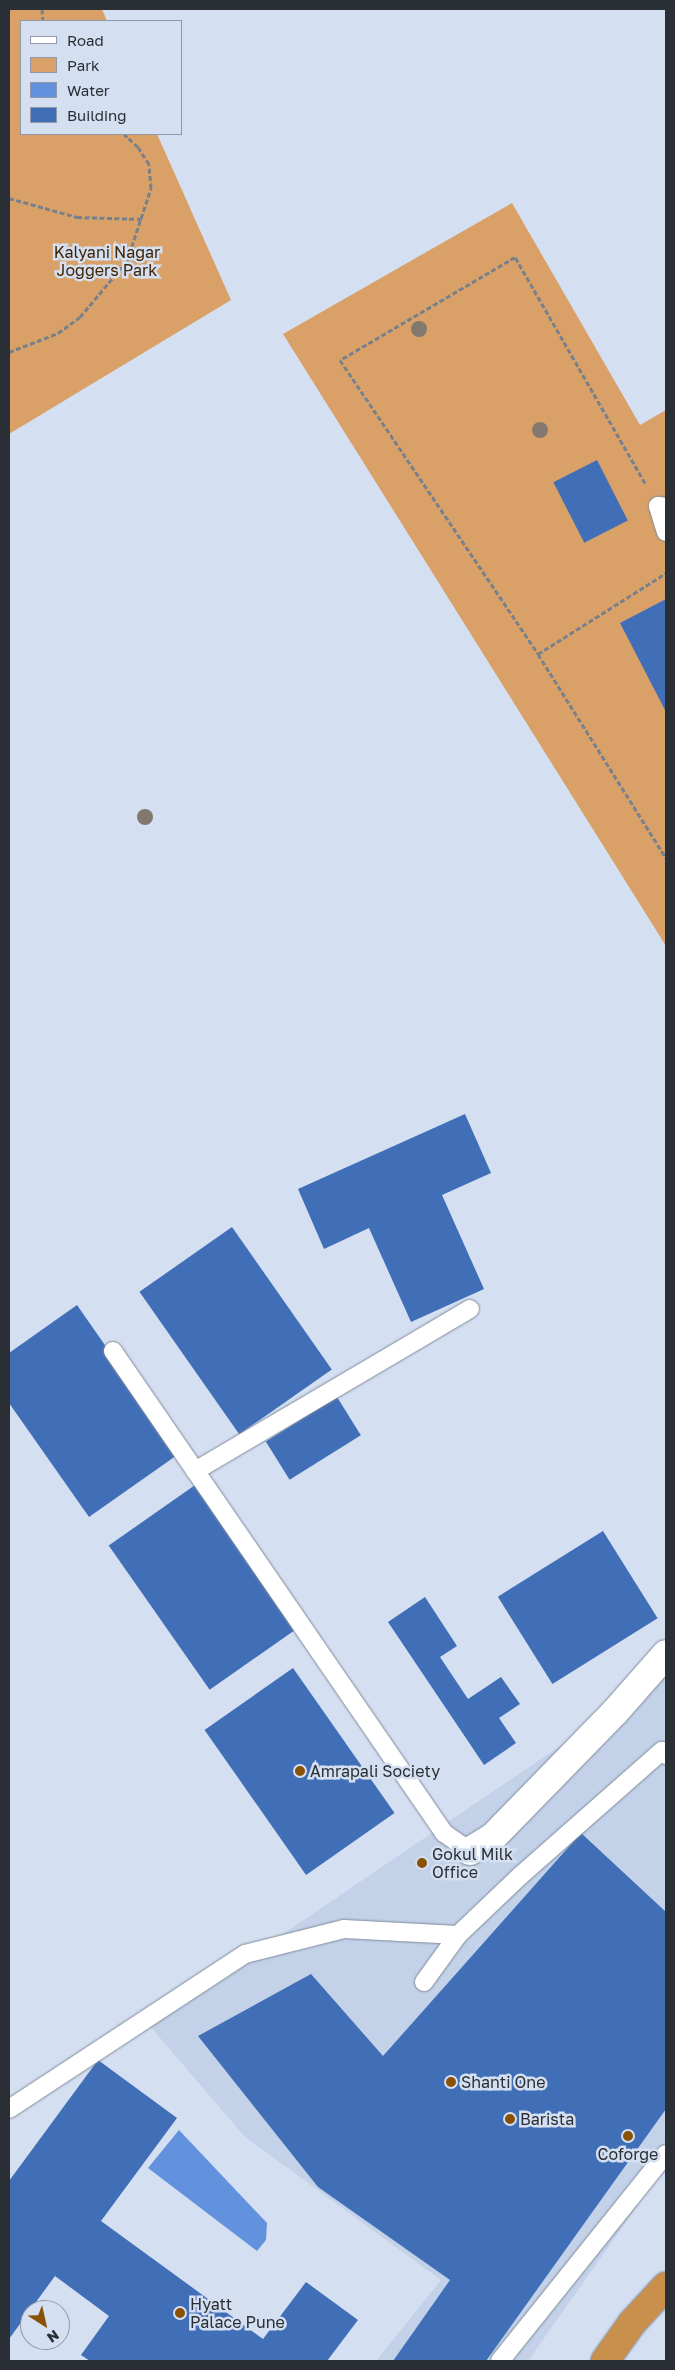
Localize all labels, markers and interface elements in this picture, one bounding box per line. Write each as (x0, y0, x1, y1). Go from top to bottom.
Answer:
legend (20, 20, 182, 135)
text: Road (67, 31, 104, 49)
text: Park (67, 56, 99, 74)
text: Water (67, 81, 110, 99)
text: Building (67, 106, 127, 124)
park label: Kalyani Nagar Joggers Park (54, 242, 160, 280)
place label: Amrapali Society (310, 1761, 440, 1781)
marker: Amrapali Society (294, 1765, 306, 1777)
place label: Gokul Milk Office (432, 1844, 513, 1882)
marker: Gokul Milk Office (416, 1857, 428, 1869)
place label: Shanti One (461, 2072, 545, 2092)
marker: Shanti One (445, 2076, 457, 2088)
place label: Barista (520, 2109, 574, 2129)
marker: Barista (504, 2113, 516, 2125)
marker: Coforge (622, 2130, 634, 2142)
place label: Coforge (598, 2144, 658, 2164)
place label: Hyatt Palace Pune (190, 2294, 285, 2332)
north arrow (20, 2300, 70, 2350)
marker: Hyatt Palace Pune (174, 2307, 186, 2319)
text: N (44, 2327, 63, 2347)

